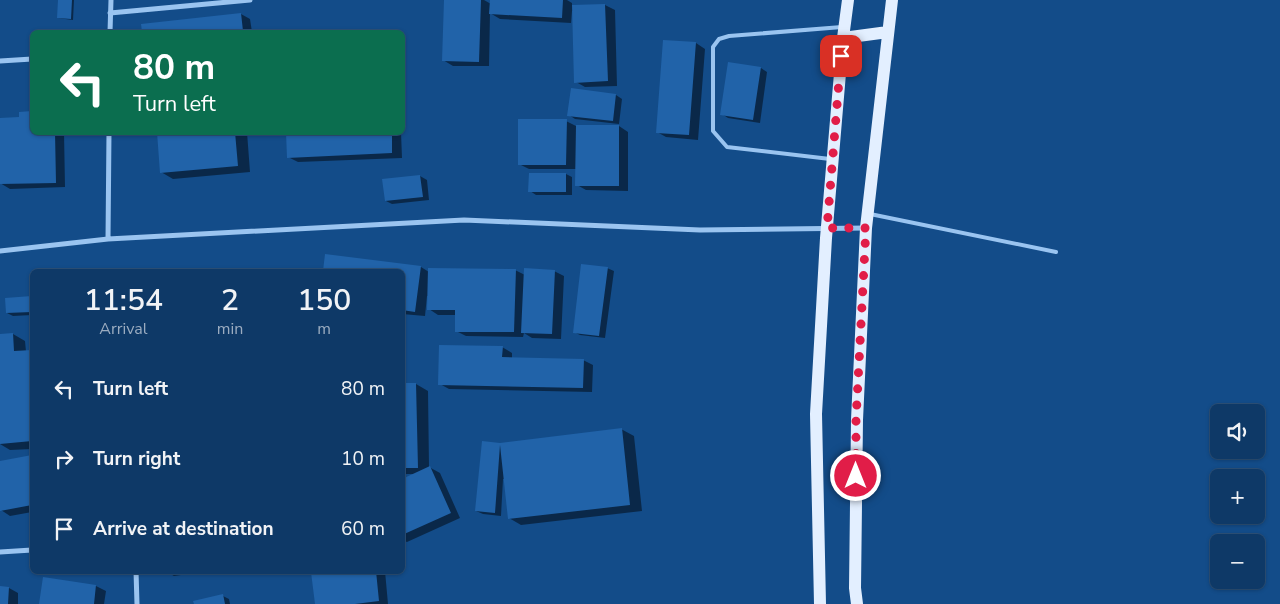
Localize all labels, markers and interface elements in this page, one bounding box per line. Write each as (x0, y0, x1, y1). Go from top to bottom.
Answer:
pin (820, 35, 862, 77)
icon: arrive (827, 42, 855, 70)
text: 80 m (133, 44, 215, 91)
icon: left (50, 50, 115, 115)
text: Turn left (133, 89, 216, 119)
text: 11:54 (84, 280, 163, 321)
text: 2 (221, 280, 239, 321)
text: 150 (297, 280, 351, 321)
text: Arrival (99, 318, 147, 340)
text: min (217, 318, 243, 340)
text: m (317, 318, 331, 340)
icon: left (50, 375, 78, 403)
text: Turn left (93, 376, 168, 402)
text: 80 m (341, 376, 385, 402)
map controls (1210, 404, 1265, 589)
button: sound (1210, 404, 1265, 459)
icon: right (50, 445, 78, 473)
text: Turn right (93, 446, 180, 472)
text: 10 m (341, 446, 385, 472)
position arrow (829, 449, 881, 501)
button: + (1210, 469, 1265, 524)
icon: arrive (50, 515, 78, 543)
text: Arrive at destination (93, 516, 274, 542)
text: 60 m (341, 516, 385, 542)
button: − (1210, 534, 1265, 589)

